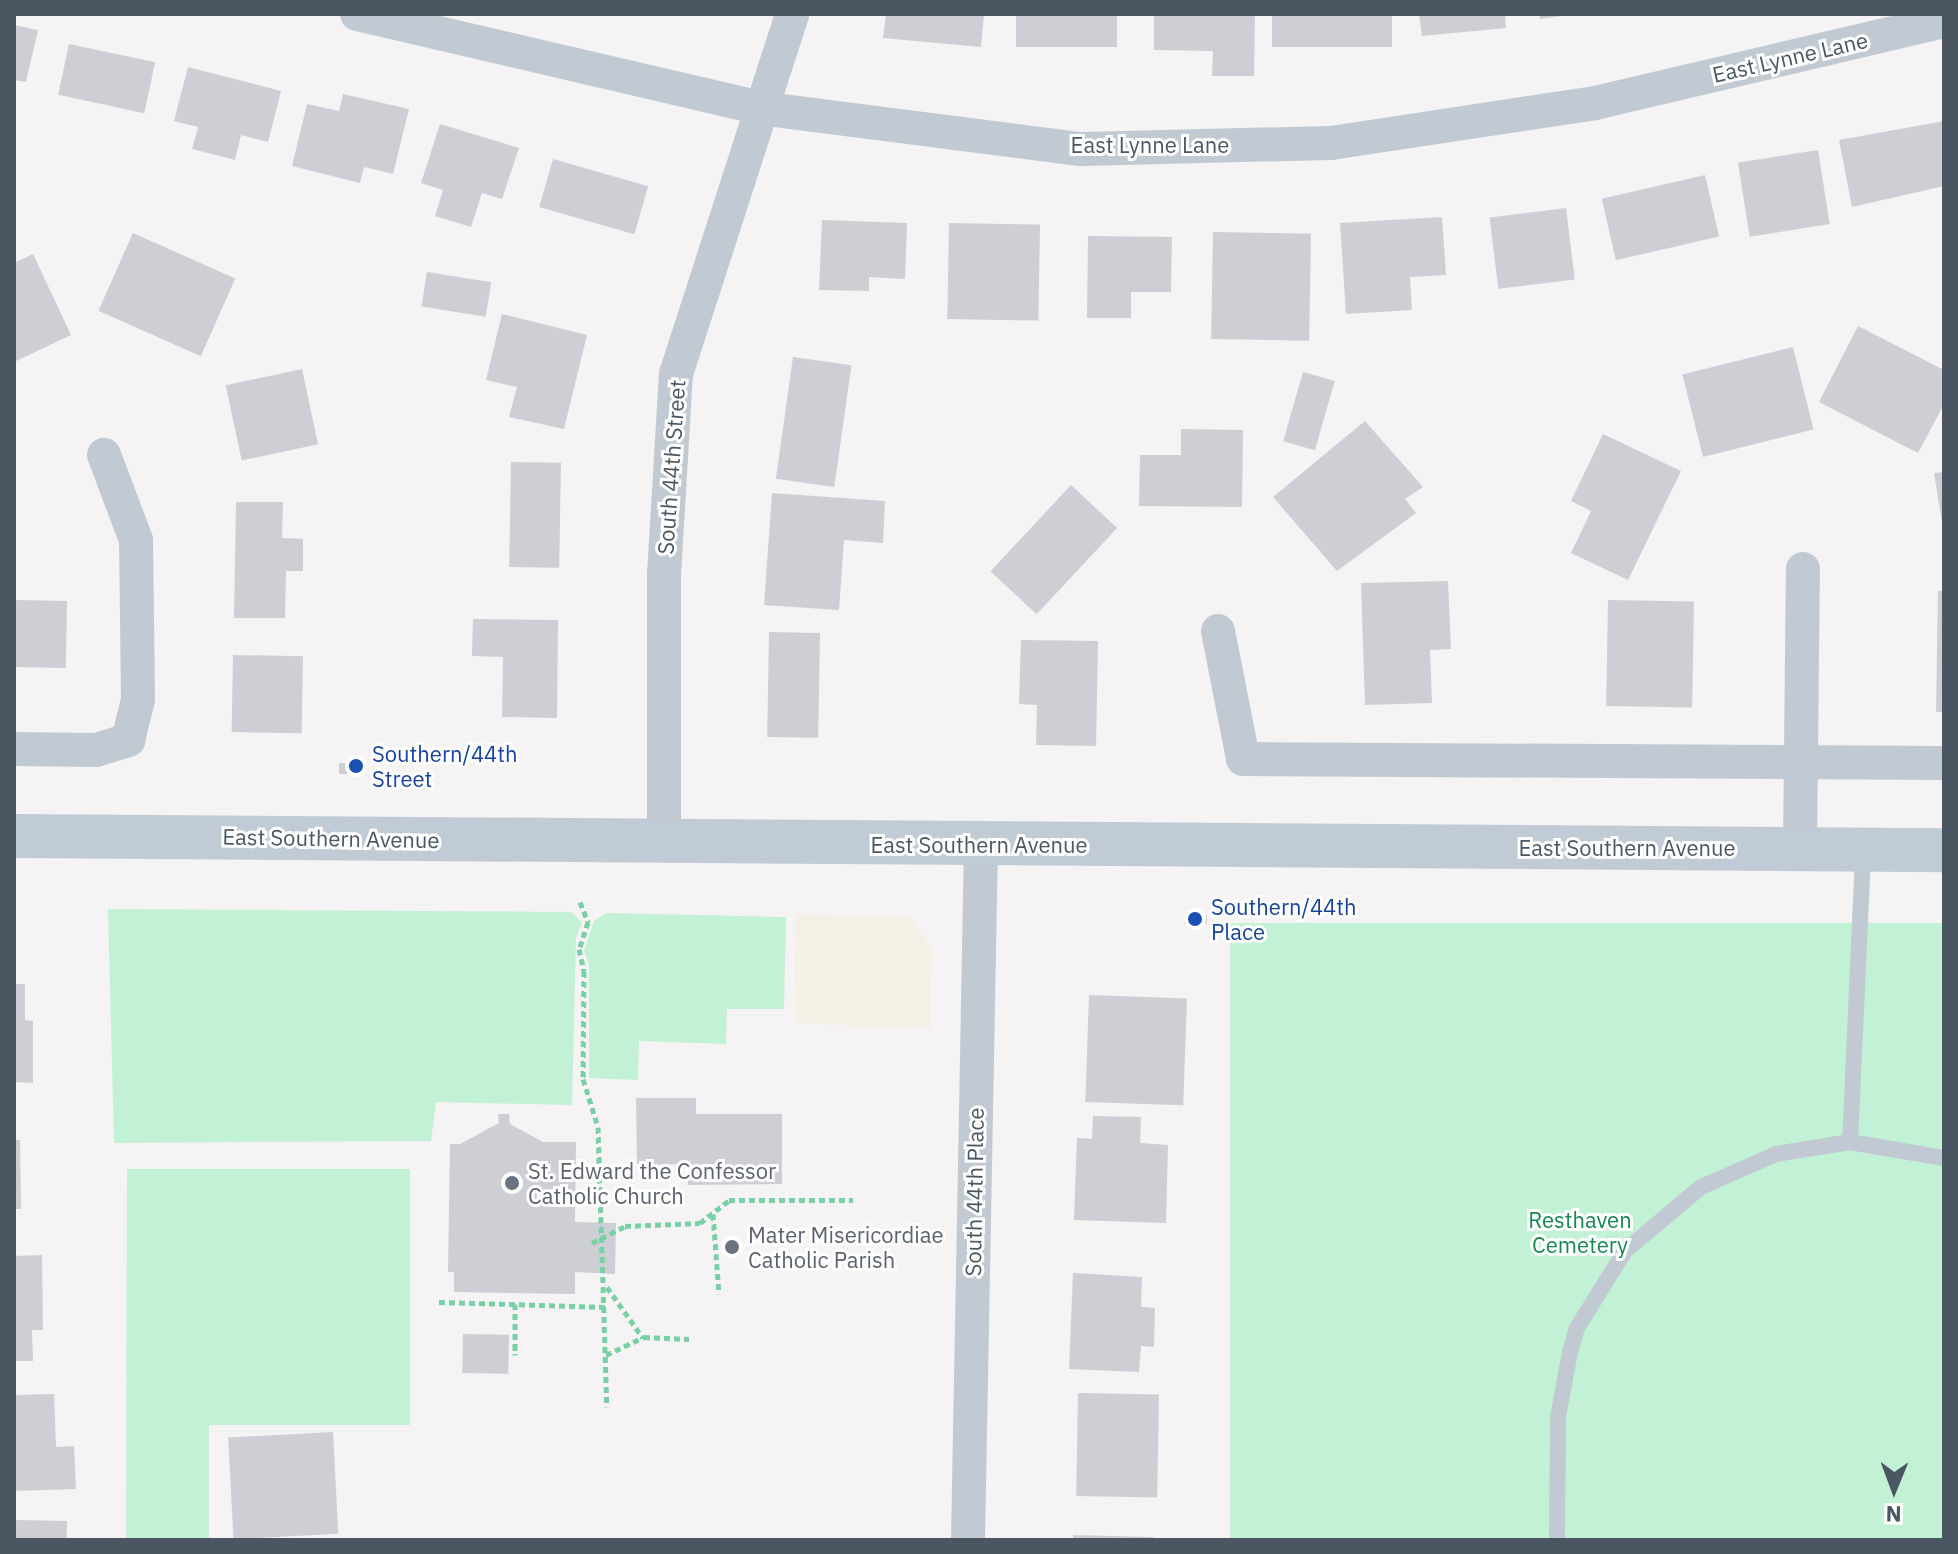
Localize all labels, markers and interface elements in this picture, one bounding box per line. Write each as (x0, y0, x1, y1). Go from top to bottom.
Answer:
street label: East Lynne Lane (1710, 26, 1870, 88)
street label: East Lynne Lane (1071, 132, 1229, 158)
street label: South 44th Street (652, 379, 690, 555)
place label: Southern/44th Street (372, 740, 518, 792)
marker: Southern/44th Street (347, 757, 365, 775)
street label: East Southern Avenue (222, 823, 440, 853)
street label: East Southern Avenue (870, 832, 1088, 858)
street label: East Southern Avenue (1518, 835, 1736, 861)
place label: Southern/44th Place (1211, 893, 1357, 944)
marker: Southern/44th Place (1186, 910, 1204, 928)
street label: South 44th Place (959, 1107, 989, 1277)
place label: St. Edward the Confessor Catholic Church (528, 1157, 776, 1208)
marker: St. Edward the Confessor Catholic Church (503, 1174, 521, 1192)
park label: Resthaven Cemetery (1528, 1206, 1632, 1258)
place label: Mater Misericordiae Catholic Parish (748, 1221, 944, 1272)
marker: Mater Misericordiae Catholic Parish (723, 1238, 741, 1256)
north arrow (1854, 1450, 1934, 1530)
text: N (1885, 1500, 1902, 1529)

